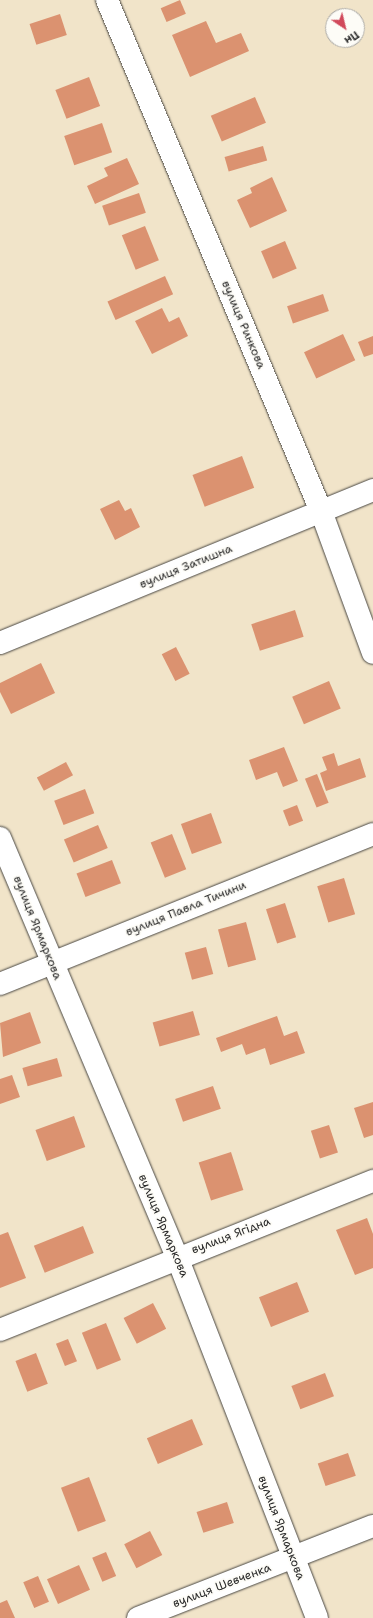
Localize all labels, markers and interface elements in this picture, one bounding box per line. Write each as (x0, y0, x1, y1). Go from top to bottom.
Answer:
north arrow (325, 8, 365, 48)
text: Пн (341, 27, 362, 48)
street label: вулиця Ринкова (218, 279, 268, 371)
street label: вулиця Затишна (138, 542, 234, 592)
street label: вулиця Ярмаркова (10, 874, 64, 982)
street label: вулиця Павла Тичини (124, 878, 248, 940)
street label: вулиця Ярмаркова (135, 1172, 191, 1280)
street label: вулиця Ягідна (190, 1214, 272, 1258)
street label: вулиця Ярмаркова (254, 1474, 308, 1582)
street label: вулиця Шевченка (171, 1561, 273, 1611)

